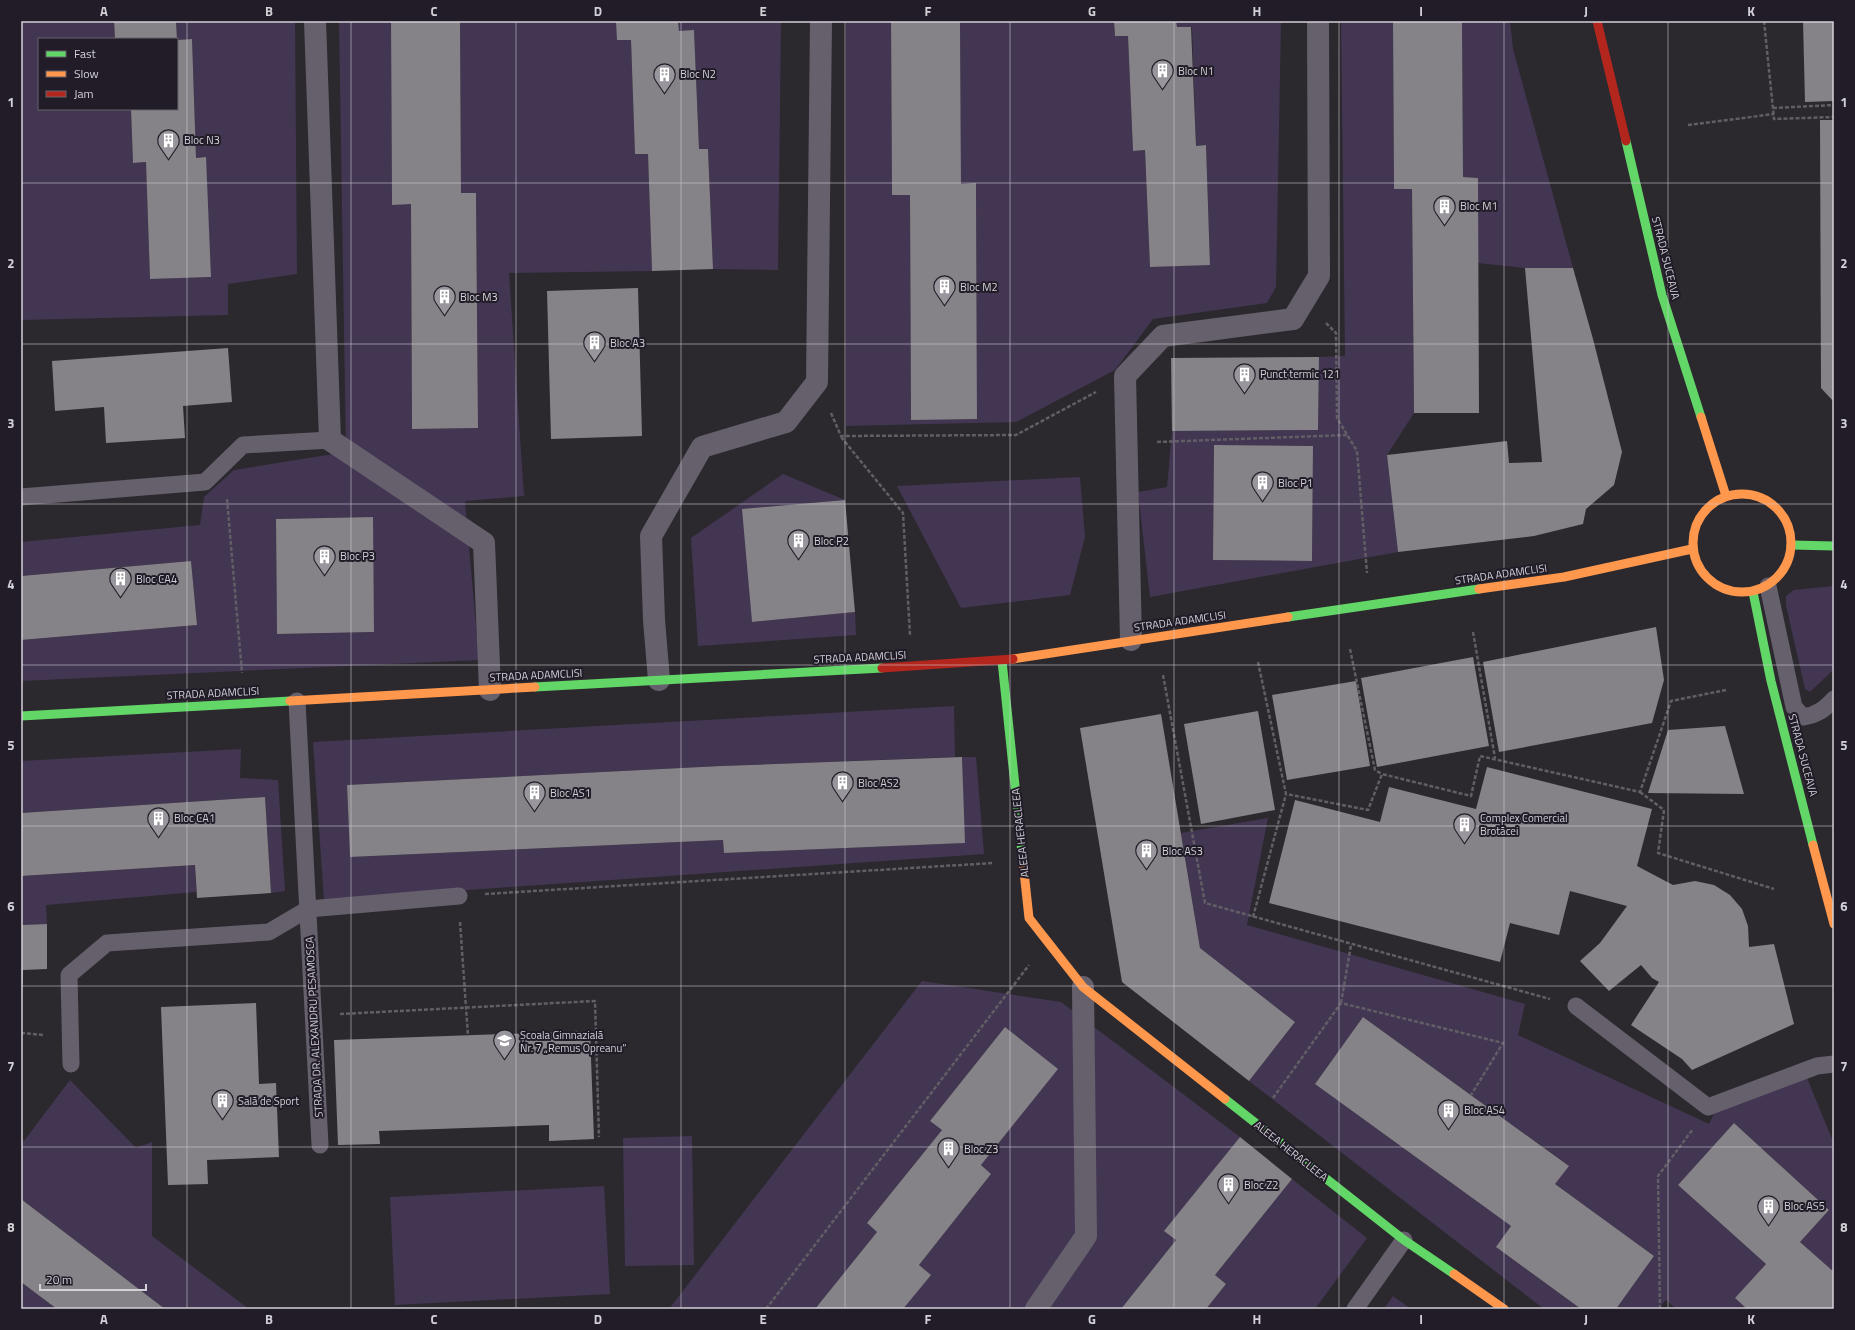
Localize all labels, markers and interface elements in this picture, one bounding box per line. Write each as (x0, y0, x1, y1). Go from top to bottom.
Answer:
text: A (100, 1, 108, 21)
text: B (265, 1, 273, 21)
text: C (430, 1, 438, 21)
text: D (594, 1, 602, 21)
text: E (759, 1, 767, 21)
text: F (925, 1, 932, 21)
text: G (1088, 1, 1096, 21)
text: H (1253, 1, 1261, 21)
text: I (1419, 1, 1423, 21)
text: J (1584, 1, 1588, 21)
text: K (1747, 1, 1755, 21)
legend (38, 38, 178, 110)
text: Fast (74, 44, 97, 63)
building icon: Bloc N1 (1149, 58, 1175, 91)
building icon: Bloc N2 (652, 61, 678, 94)
place label: Bloc N1 (1178, 63, 1214, 79)
text: Slow (74, 64, 99, 83)
place label: Bloc N2 (680, 66, 716, 82)
text: Jam (74, 84, 94, 103)
text: 1 (7, 92, 15, 112)
text: 1 (1840, 92, 1848, 112)
building icon: Bloc N3 (156, 127, 182, 160)
place label: Bloc N3 (184, 132, 220, 148)
building icon: Bloc M1 (1432, 193, 1458, 226)
place label: Bloc M1 (1460, 198, 1498, 214)
street label: STRADA SUCEAVA (1648, 215, 1684, 302)
text: 2 (7, 253, 15, 273)
text: 2 (1840, 253, 1848, 273)
building icon: Bloc M2 (931, 274, 957, 307)
place label: Bloc M2 (960, 279, 998, 295)
building icon: Bloc M3 (431, 284, 457, 317)
place label: Bloc M3 (460, 289, 498, 305)
building icon: Bloc A3 (581, 330, 607, 363)
place label: Bloc A3 (610, 335, 645, 351)
building icon: Punct termic 121 (1232, 361, 1258, 394)
place label: Punct termic 121 (1260, 366, 1340, 382)
text: 3 (7, 413, 15, 433)
text: 3 (1840, 413, 1848, 433)
building icon: Bloc P1 (1250, 470, 1276, 503)
place label: Bloc P1 (1278, 475, 1313, 491)
building icon: Bloc P2 (786, 528, 812, 561)
place label: Bloc P2 (814, 533, 849, 549)
building icon: Bloc P3 (312, 543, 338, 576)
place label: Bloc P3 (340, 548, 375, 564)
street label: STRADA ADAMCLISI (1454, 560, 1548, 588)
building icon: Bloc CA4 (108, 566, 134, 599)
place label: Bloc CA4 (136, 571, 177, 587)
text: 4 (7, 574, 15, 594)
text: 4 (1840, 574, 1848, 594)
street label: STRADA ADAMCLISI (1133, 607, 1227, 635)
street label: STRADA ADAMCLISI (813, 647, 907, 667)
street label: STRADA ADAMCLISI (489, 665, 583, 685)
street label: STRADA ADAMCLISI (166, 683, 260, 703)
street label: STRADA SUCEAVA (1784, 712, 1822, 799)
text: 5 (7, 735, 15, 755)
text: 5 (1840, 735, 1848, 755)
building icon: Bloc AS2 (830, 770, 856, 803)
place label: Bloc AS2 (858, 775, 899, 791)
building icon: Bloc AS1 (522, 780, 548, 813)
place label: Bloc AS1 (550, 785, 591, 801)
street label: ALEEA HERACLEEA (1007, 787, 1033, 878)
building icon: Bloc CA1 (146, 805, 172, 838)
place label: Bloc CA1 (174, 810, 215, 826)
place label: Complex Comercial Brotăcei (1480, 810, 1568, 839)
building icon: Complex Comercial Brotăcei (1451, 811, 1477, 844)
building icon: Bloc AS3 (1133, 838, 1159, 871)
place label: Bloc AS3 (1162, 843, 1203, 859)
text: 6 (7, 896, 15, 916)
text: 6 (1840, 896, 1848, 916)
street label: STRADA DR. ALEXANDRU PESAMOSCA (301, 936, 327, 1118)
place label: Școala Gimnazială Nr. 7 „Remus Opreanu” (520, 1027, 626, 1056)
school or university icon: Școala Gimnazială Nr. 7 „Remus Opreanu” (492, 1028, 518, 1061)
text: 7 (7, 1056, 15, 1076)
text: 7 (1840, 1056, 1848, 1076)
building icon: Sală de Sport (209, 1088, 235, 1121)
place label: Sală de Sport (238, 1093, 299, 1109)
building icon: Bloc AS4 (1436, 1097, 1462, 1130)
place label: Bloc AS4 (1464, 1102, 1505, 1118)
street label: ALEEA HERACLEEA (1251, 1117, 1332, 1185)
building icon: Bloc Z3 (935, 1136, 961, 1169)
place label: Bloc Z3 (964, 1141, 998, 1157)
building icon: Bloc Z2 (1215, 1172, 1241, 1205)
place label: Bloc Z2 (1244, 1177, 1278, 1193)
building icon: Bloc AS5 (1756, 1193, 1782, 1226)
place label: Bloc AS5 (1784, 1198, 1825, 1214)
text: 8 (7, 1217, 15, 1237)
text: 8 (1840, 1217, 1848, 1237)
scale bar (40, 1266, 146, 1292)
text: 20 m (46, 1270, 72, 1289)
text: A (100, 1309, 108, 1329)
text: B (265, 1309, 273, 1329)
text: C (430, 1309, 438, 1329)
text: D (594, 1309, 602, 1329)
text: E (759, 1309, 767, 1329)
text: F (925, 1309, 932, 1329)
text: G (1088, 1309, 1096, 1329)
text: H (1253, 1309, 1261, 1329)
text: I (1419, 1309, 1423, 1329)
text: J (1584, 1309, 1588, 1329)
text: K (1747, 1309, 1755, 1329)

